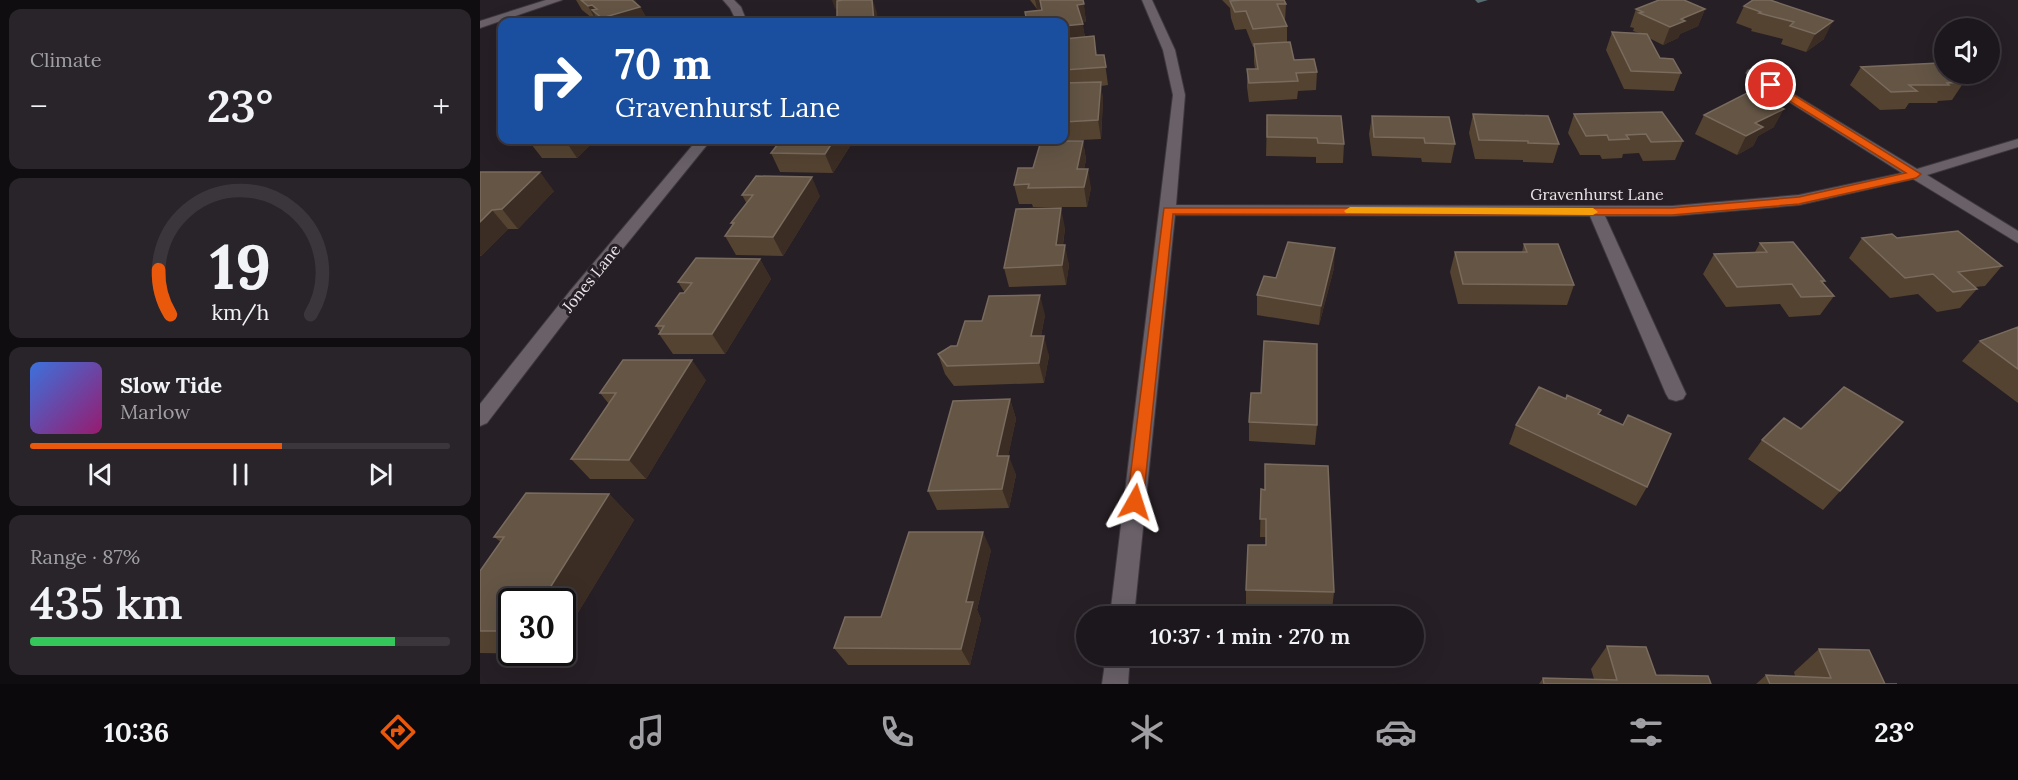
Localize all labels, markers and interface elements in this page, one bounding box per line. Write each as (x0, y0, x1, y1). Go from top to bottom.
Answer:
map controls (1934, 18, 2000, 84)
button: sound (1934, 18, 2000, 84)
text: 70 m (615, 37, 711, 91)
icon: right (516, 42, 594, 120)
text: Climate (30, 47, 102, 72)
pin (1745, 59, 1796, 110)
icon: arrive (1754, 68, 1787, 101)
text: 23° (207, 77, 273, 134)
text: − (30, 85, 48, 127)
text: + (432, 85, 450, 127)
text: Gravenhurst Lane (615, 90, 840, 124)
street label: Gravenhurst Lane (1530, 184, 1664, 204)
text: 19 (209, 226, 271, 306)
street label: Jones Lane (557, 240, 625, 317)
text: km/h (211, 298, 269, 326)
text: Slow Tide (120, 371, 222, 399)
text: Marlow (120, 399, 190, 424)
icon: previous (84, 458, 117, 491)
icon: pause (224, 458, 257, 491)
icon: next (364, 458, 397, 491)
position arrow (1103, 470, 1167, 534)
text: Range · 87% (30, 544, 140, 569)
text: 435 km (30, 574, 183, 631)
speed limit sign: 30 (498, 588, 576, 666)
text: 10:37 · 1 min · 270 m (1150, 622, 1350, 650)
icon: directions (377, 711, 419, 753)
icon: music (626, 711, 668, 753)
icon: phone (876, 711, 918, 753)
icon: climate (1126, 711, 1168, 753)
icon: car (1375, 711, 1417, 753)
icon: filters (1625, 711, 1667, 753)
text: 10:36 (104, 715, 169, 749)
text: 23° (1874, 715, 1914, 749)

